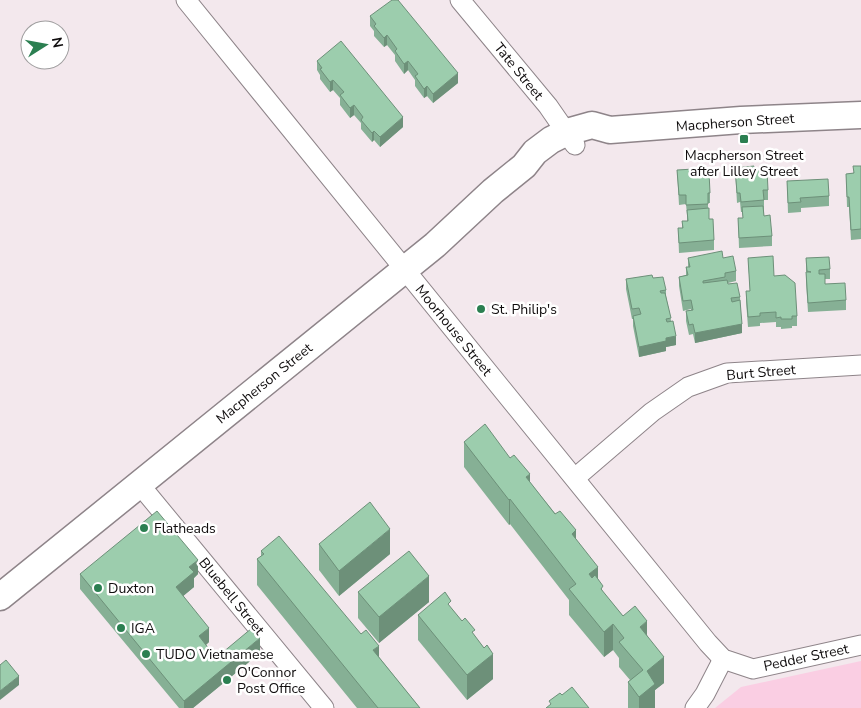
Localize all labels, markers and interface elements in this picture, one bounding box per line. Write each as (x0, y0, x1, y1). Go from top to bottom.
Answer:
north arrow (20, 20, 70, 70)
text: N (47, 36, 68, 50)
street label: Tate Street (490, 39, 548, 104)
street label: Macpherson Street (675, 109, 795, 136)
marker: Macpherson Street after Lilley Street (738, 133, 750, 145)
place label: Macpherson Street after Lilley Street (685, 146, 803, 181)
street label: Moorhouse Street (411, 281, 496, 380)
place label: St. Philip's (491, 300, 557, 319)
marker: St. Philip's (475, 303, 487, 315)
street label: Macpherson Street (212, 339, 316, 428)
street label: Burt Street (726, 360, 797, 385)
place label: Flatheads (154, 519, 216, 538)
marker: Flatheads (138, 522, 150, 534)
street label: Bluebell Street (194, 554, 269, 639)
place label: Duxton (108, 579, 154, 598)
marker: Duxton (92, 582, 104, 594)
place label: IGA (131, 619, 155, 638)
marker: IGA (115, 622, 127, 634)
street label: Pedder Street (762, 639, 851, 676)
place label: TUDO Vietnamese (156, 645, 274, 664)
marker: TUDO Vietnamese (140, 648, 152, 660)
place label: O'Connor Post Office (237, 663, 305, 698)
marker: O'Connor Post Office (221, 674, 233, 686)

